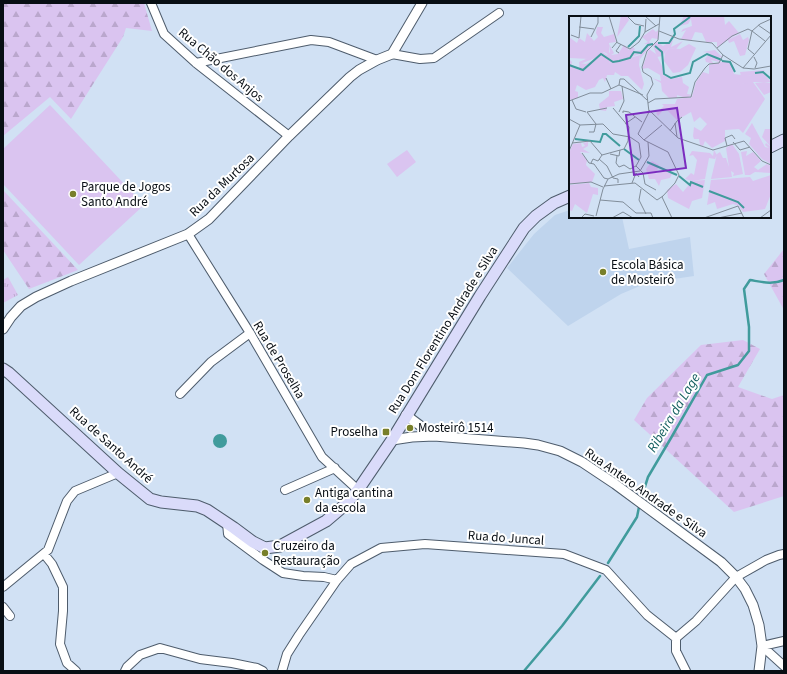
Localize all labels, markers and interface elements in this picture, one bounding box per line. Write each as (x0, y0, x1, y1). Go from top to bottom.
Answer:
inset map (569, 16, 771, 218)
street label: Rua Chão dos Anjos (174, 24, 268, 106)
street label: Rua da Murtosa (185, 149, 259, 221)
place label: Parque de Jogos Santo André (81, 178, 171, 211)
marker: Parque de Jogos Santo André (68, 189, 78, 199)
street label: Rua Dom Florentino Andrade e Silva (384, 243, 502, 417)
place label: Escola Básica de Mosteirô (611, 256, 684, 289)
marker: Escola Básica de Mosteirô (598, 267, 608, 277)
street label: Rua de Proselha (249, 318, 309, 402)
water label: Ribeira da Lage (642, 369, 706, 456)
street label: Rua de Santo André (65, 403, 157, 487)
place label: Mosteirô 1514 (418, 419, 494, 437)
place label: Proselha (330, 423, 378, 441)
marker: Mosteirô 1514 (405, 423, 415, 433)
marker: Proselha (381, 427, 391, 437)
street label: Rua Antero Andrade e Silva (581, 444, 711, 542)
place label: Antiga cantina da escola (315, 484, 393, 517)
marker: Antiga cantina da escola (302, 495, 312, 505)
street label: Rua do Juncal (467, 526, 545, 550)
place label: Cruzeiro da Restauração (273, 537, 340, 570)
marker: Cruzeiro da Restauração (260, 548, 270, 558)

